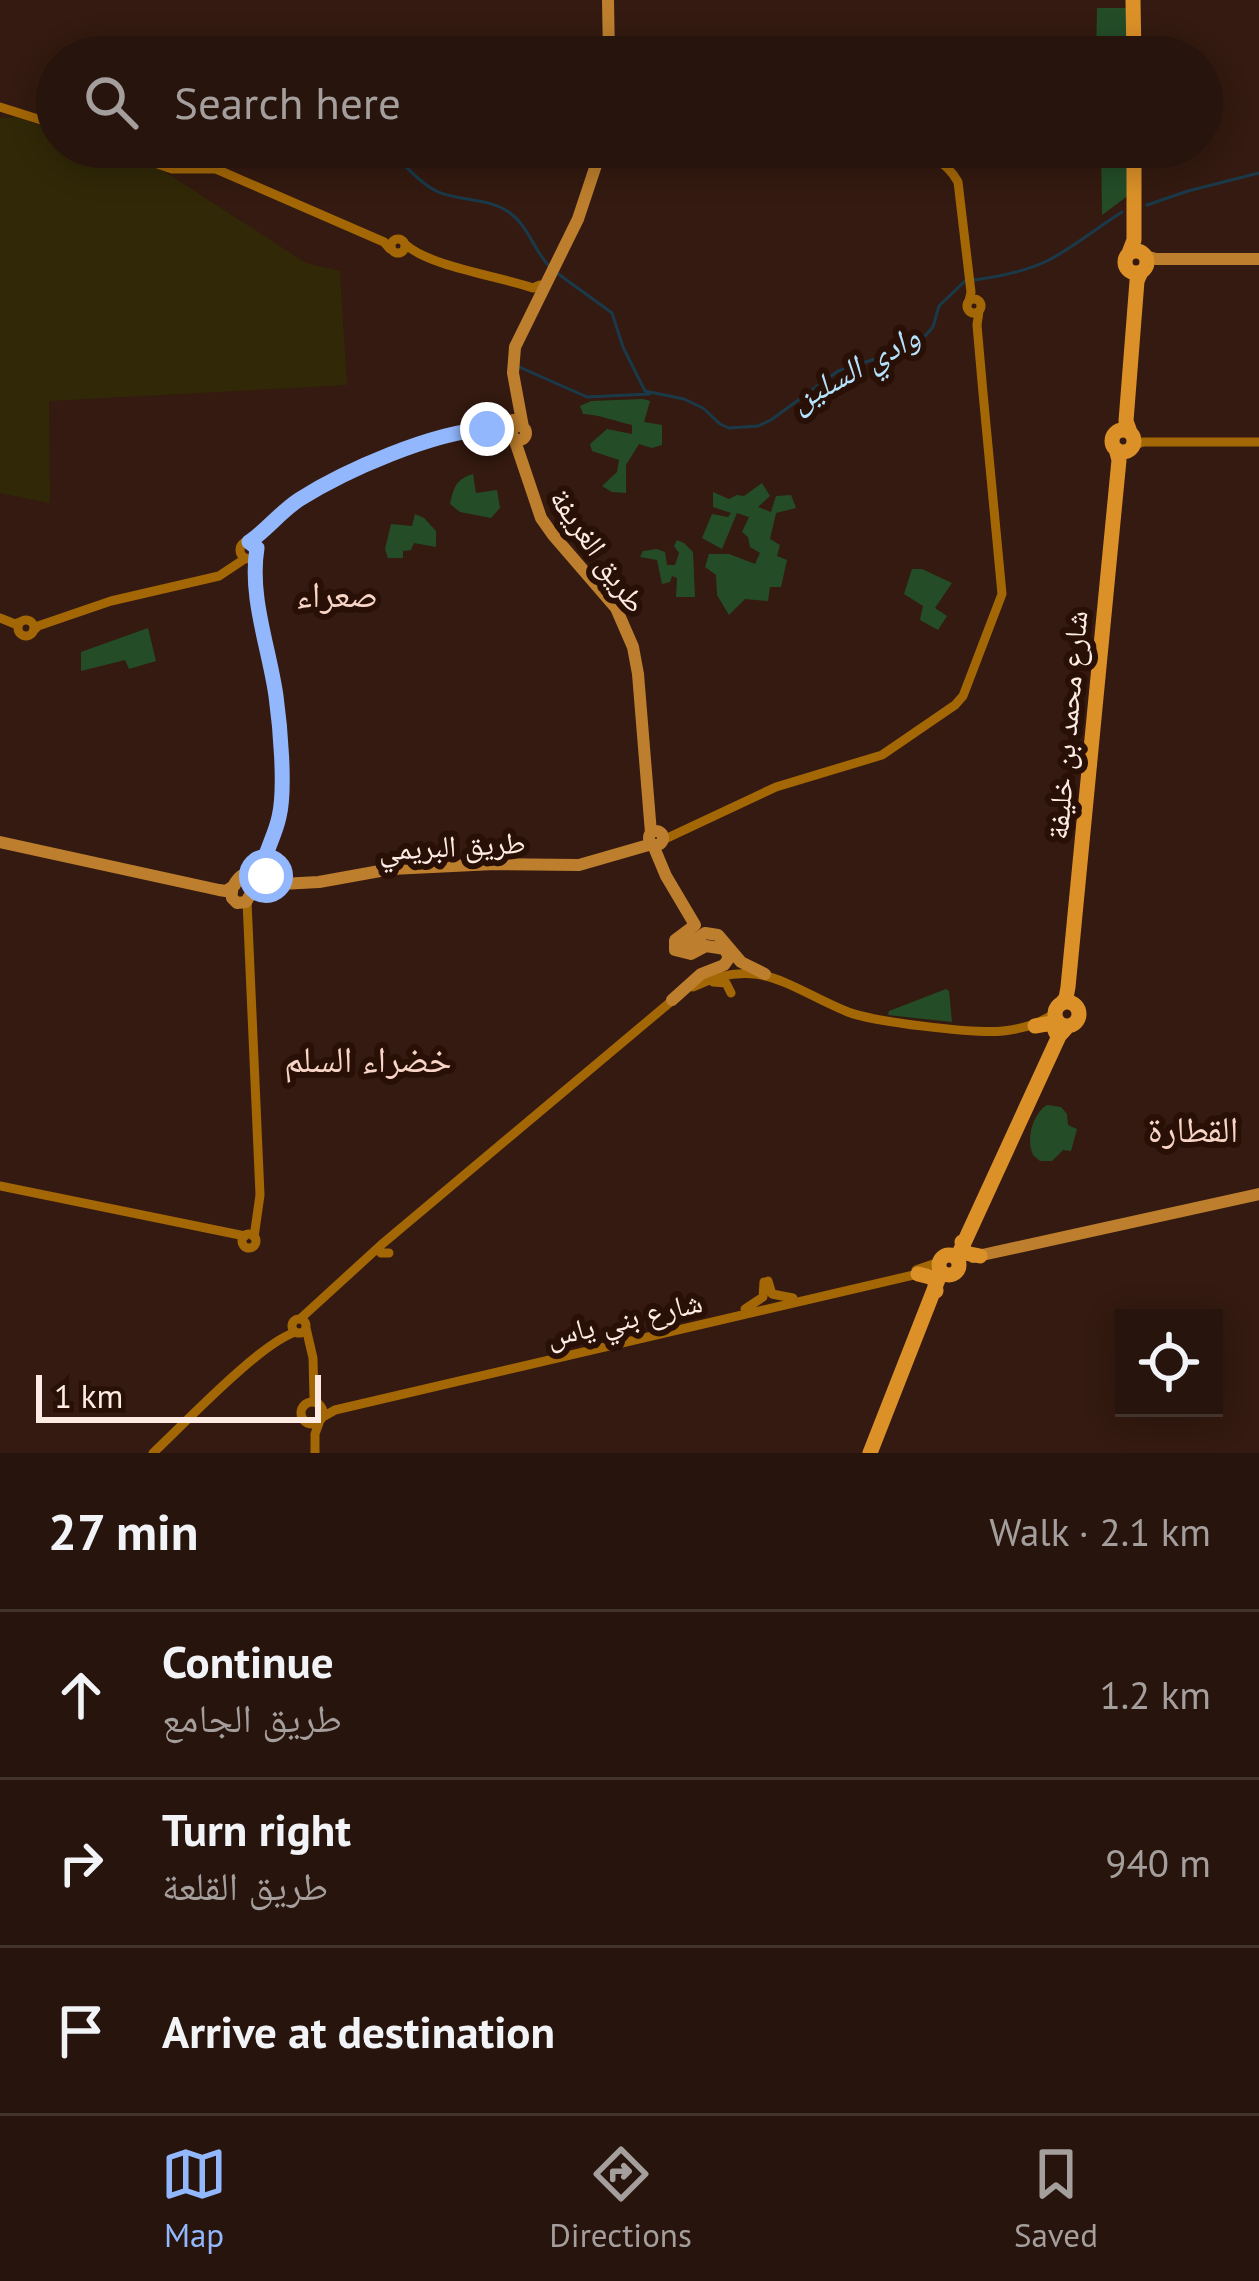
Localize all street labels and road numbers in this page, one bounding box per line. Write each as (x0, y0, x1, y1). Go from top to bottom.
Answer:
street label: طريق الغريفة (542, 480, 656, 620)
street label: شارع محمد بن خليفة (1037, 609, 1096, 841)
street label: طريق البريمي (378, 822, 527, 874)
street label: شارع بني ياس (542, 1281, 707, 1360)

